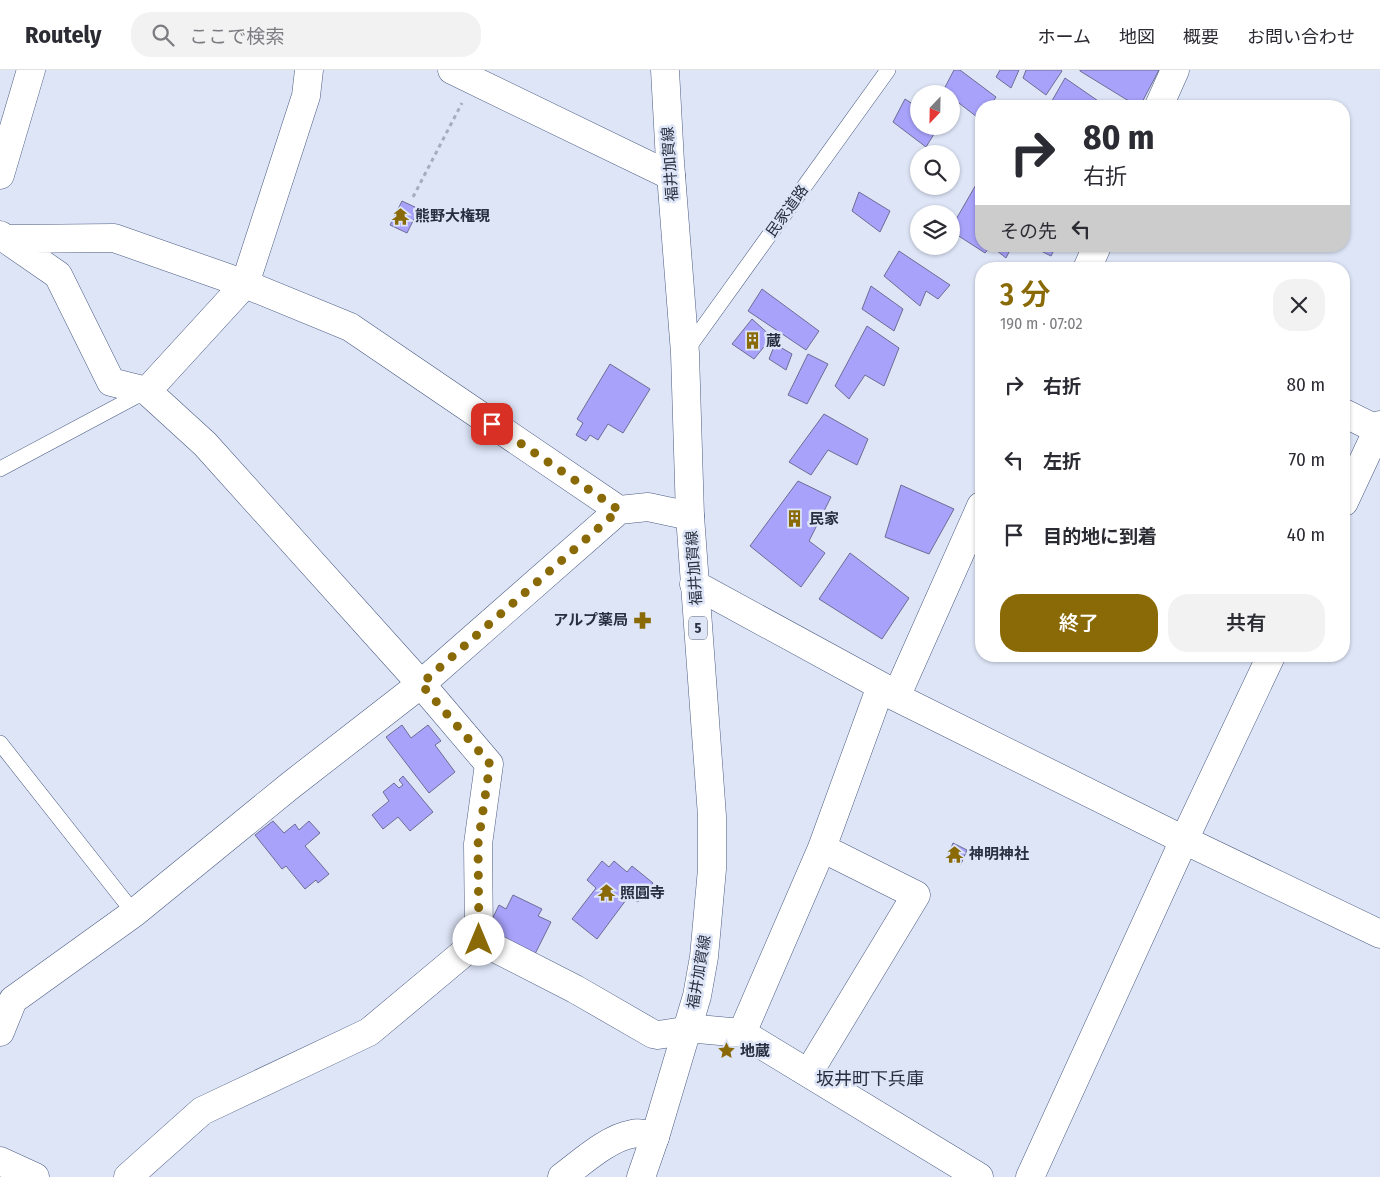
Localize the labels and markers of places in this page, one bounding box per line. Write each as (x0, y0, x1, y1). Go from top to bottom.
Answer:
temple icon: 熊野大権現 (391, 206, 411, 226)
place label: 熊野大権現 (415, 207, 490, 225)
building icon: 蔵 (742, 331, 762, 351)
place label: 蔵 (766, 332, 781, 350)
pin (471, 403, 513, 445)
building icon: 民家 (785, 509, 805, 529)
place label: 民家 (809, 510, 839, 528)
pharmacy icon: アルプ薬局 (632, 610, 652, 630)
place label: アルプ薬局 (553, 611, 628, 629)
temple icon: 神明神社 (945, 844, 965, 864)
place label: 神明神社 (968, 845, 1029, 863)
temple icon: 照圓寺 (596, 883, 616, 903)
place label: 照圓寺 (620, 884, 665, 902)
place icon: 地蔵 (716, 1041, 736, 1061)
place label: 地蔵 (740, 1042, 770, 1060)

